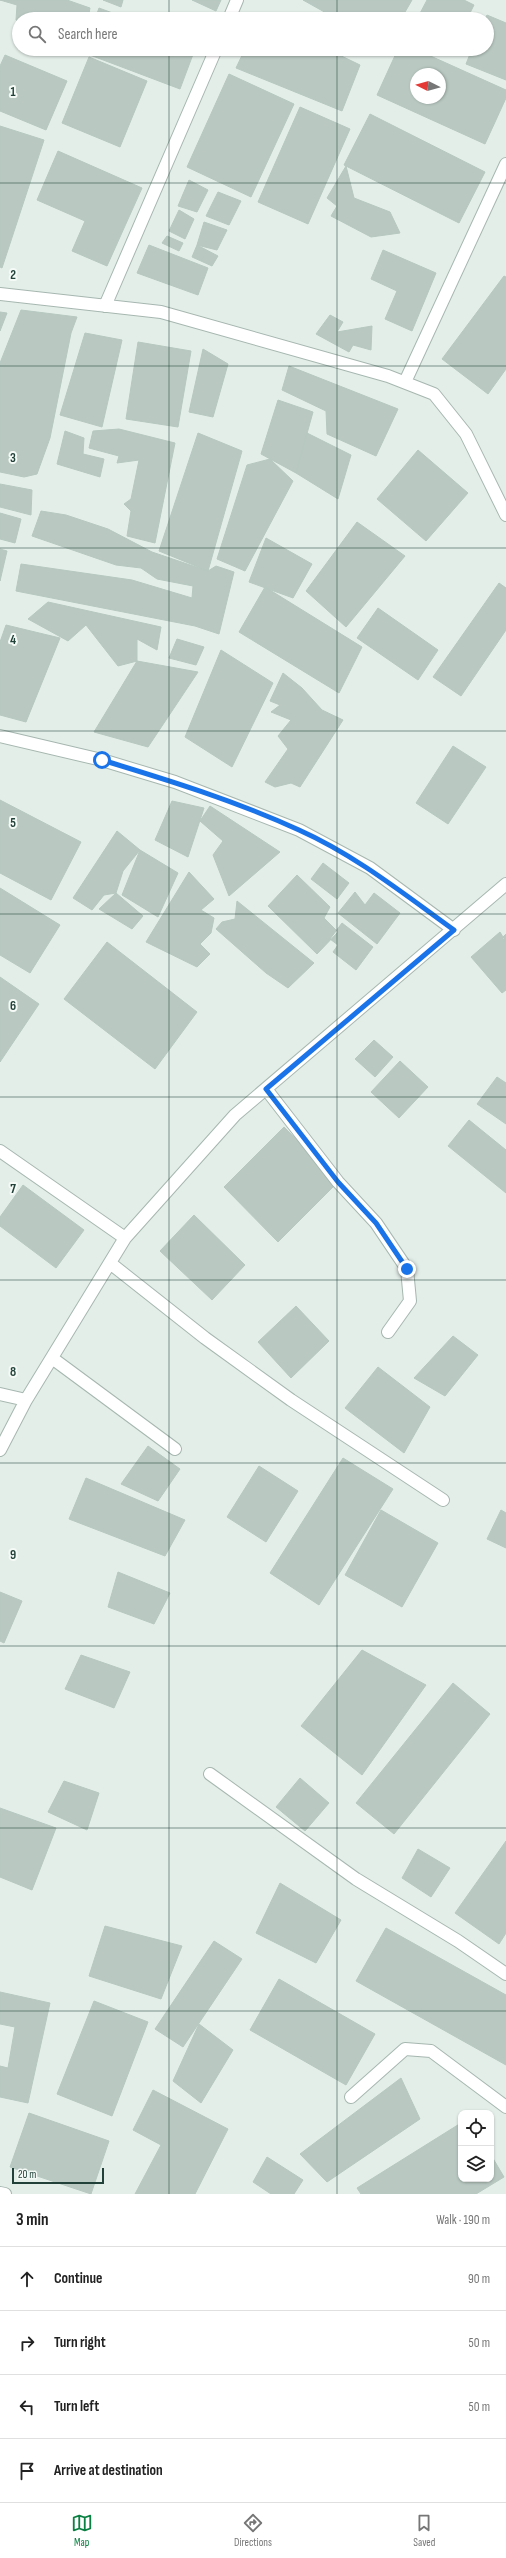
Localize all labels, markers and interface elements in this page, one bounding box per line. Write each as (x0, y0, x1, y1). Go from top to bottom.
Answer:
search box (12, 12, 494, 56)
icon: search (26, 23, 48, 45)
text: Search here (58, 25, 118, 44)
north arrow (410, 68, 446, 104)
text: 1 (10, 84, 16, 100)
text: 2 (10, 267, 16, 283)
text: 3 (10, 450, 16, 466)
text: 4 (10, 632, 16, 648)
route start (93, 751, 111, 769)
text: 5 (10, 815, 16, 831)
text: 6 (10, 998, 16, 1014)
text: 7 (10, 1181, 16, 1197)
route end (398, 1260, 416, 1278)
text: 8 (10, 1364, 16, 1380)
text: 9 (10, 1547, 16, 1563)
map controls (458, 2110, 494, 2182)
button: locate (458, 2110, 494, 2146)
button: layers (458, 2146, 494, 2182)
scale bar (12, 2166, 104, 2185)
text: 20 m (18, 2168, 36, 2181)
text: 3 min (16, 2210, 49, 2230)
text: Walk · 190 m (436, 2212, 490, 2228)
icon: ahead (16, 2268, 38, 2290)
text: Continue (54, 2269, 103, 2288)
text: 90 m (468, 2271, 490, 2287)
icon: right (16, 2332, 38, 2354)
text: Turn right (54, 2333, 106, 2352)
text: 50 m (469, 2335, 490, 2351)
icon: left (16, 2396, 38, 2418)
text: Turn left (54, 2397, 99, 2416)
text: 50 m (469, 2399, 490, 2415)
icon: arrive (16, 2460, 38, 2482)
text: Arrive at destination (54, 2461, 163, 2480)
tab: Map (71, 2512, 93, 2549)
tab: Directions (234, 2512, 272, 2549)
tab: Saved (413, 2512, 435, 2549)

